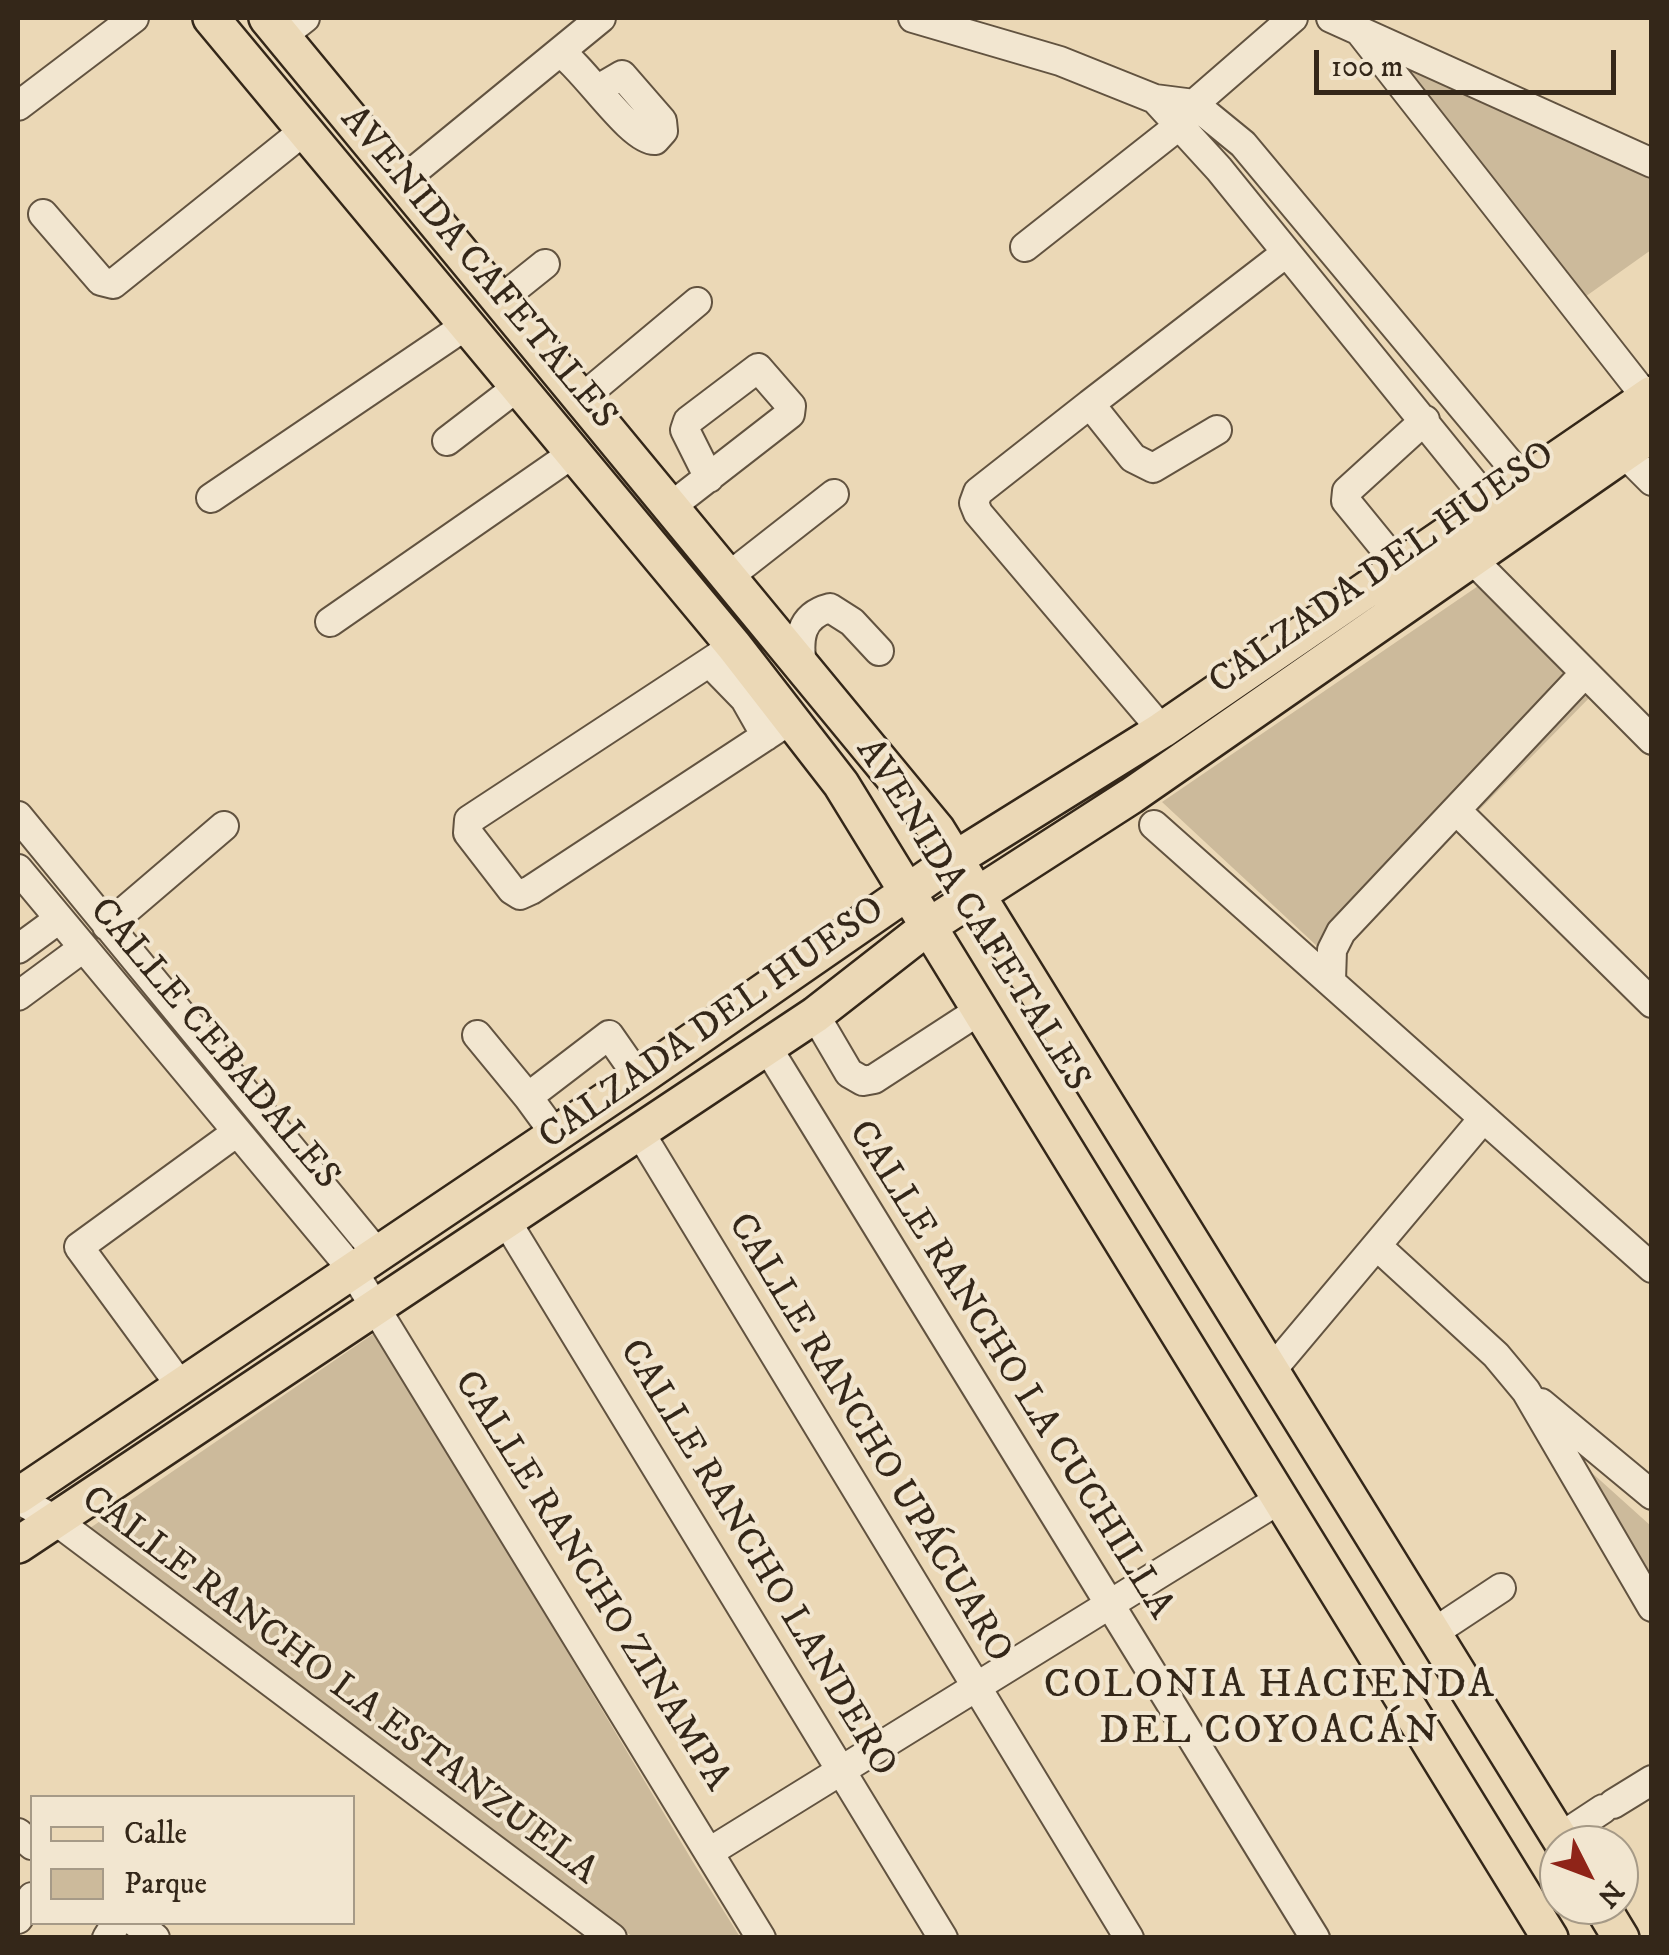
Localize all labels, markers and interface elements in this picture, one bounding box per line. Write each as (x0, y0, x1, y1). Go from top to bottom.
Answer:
scale bar (1319, 30, 1622, 92)
text: 100 m (1331, 49, 1403, 86)
street label: AVENIDA CAFETALES (329, 98, 625, 440)
street label: CALZADA DEL HUESO (1202, 433, 1564, 707)
street label: AVENIDA CAFETALES (844, 731, 1098, 1101)
street label: CALZADA DEL HUESO (532, 888, 894, 1162)
street label: CALLE CEBADALES (78, 890, 348, 1200)
street label: CALLE RANCHO LA CUCHILLA (836, 1114, 1182, 1628)
street label: CALLE RANCHO UPÁCUARO (716, 1206, 1020, 1672)
street label: CALLE RANCHO LANDERO (607, 1332, 905, 1786)
street label: CALLE RANCHO ZINAMPA (442, 1364, 738, 1800)
street label: CALLE RANCHO LA ESTANZUELA (71, 1478, 605, 1896)
district label: COLONIA HACIENDA DEL COYOACÁN (1044, 1664, 1496, 1758)
legend (30, 1795, 355, 1925)
text: Calle (124, 1816, 187, 1853)
north arrow (1539, 1825, 1639, 1925)
text: Parque (124, 1866, 207, 1903)
text: N (1589, 1874, 1631, 1914)

